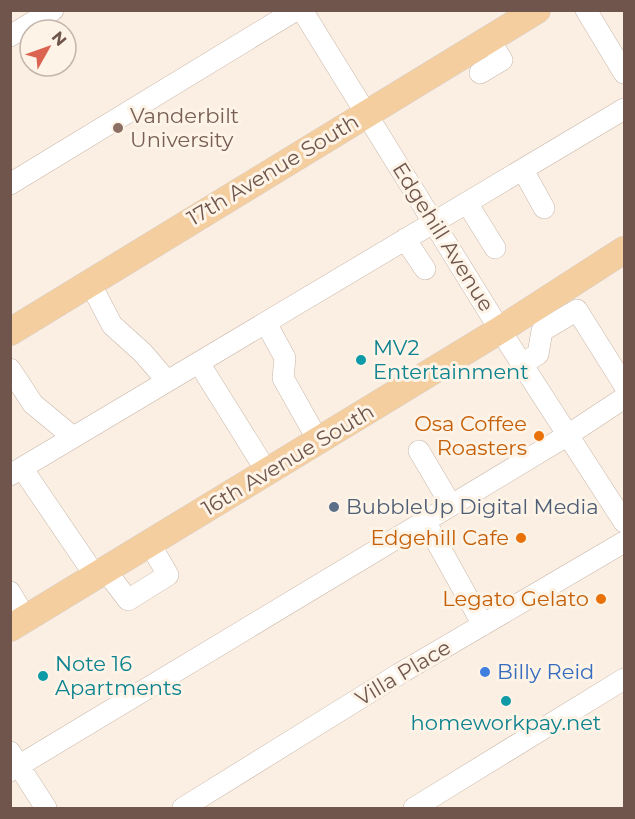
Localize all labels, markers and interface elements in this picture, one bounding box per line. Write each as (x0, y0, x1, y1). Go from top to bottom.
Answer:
north arrow (18, 18, 78, 78)
text: N (48, 28, 71, 50)
place label: Vanderbilt University (130, 103, 239, 152)
street label: 17th Avenue South (183, 109, 363, 231)
marker: Vanderbilt University (111, 121, 125, 135)
street label: Edgehill Avenue (387, 158, 499, 316)
place label: MV2 Entertainment (373, 335, 529, 384)
marker: MV2 Entertainment (354, 353, 368, 367)
street label: 16th Avenue South (197, 398, 378, 521)
place label: Osa Coffee Roasters (414, 411, 527, 460)
marker: Osa Coffee Roasters (532, 429, 546, 443)
place label: BubbleUp Digital Media (346, 494, 599, 519)
marker: BubbleUp Digital Media (327, 500, 341, 514)
place label: Edgehill Cafe (370, 525, 509, 550)
marker: Edgehill Cafe (514, 531, 528, 545)
place label: Legato Gelato (442, 586, 589, 611)
marker: Legato Gelato (594, 592, 608, 606)
street label: Villa Place (351, 634, 455, 711)
place label: Note 16 Apartments (55, 651, 182, 700)
place label: Billy Reid (497, 659, 594, 684)
marker: Billy Reid (478, 665, 492, 679)
marker: Note 16 Apartments (36, 669, 50, 683)
marker: homeworkpay.net (499, 694, 513, 708)
place label: homeworkpay.net (411, 710, 601, 735)

